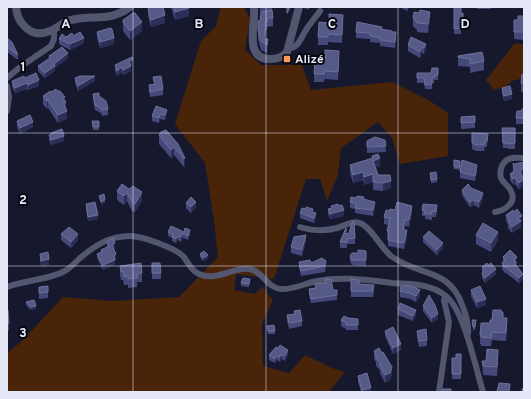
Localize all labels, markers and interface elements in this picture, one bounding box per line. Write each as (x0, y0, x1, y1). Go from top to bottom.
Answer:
text: A (61, 17, 71, 33)
text: B (195, 17, 204, 33)
text: C (328, 17, 336, 33)
text: D (460, 17, 470, 33)
place label: Alizé (295, 52, 324, 68)
marker: Alizé (282, 54, 292, 64)
text: 1 (20, 60, 26, 76)
text: 2 (19, 193, 27, 209)
text: 3 (19, 326, 27, 342)

